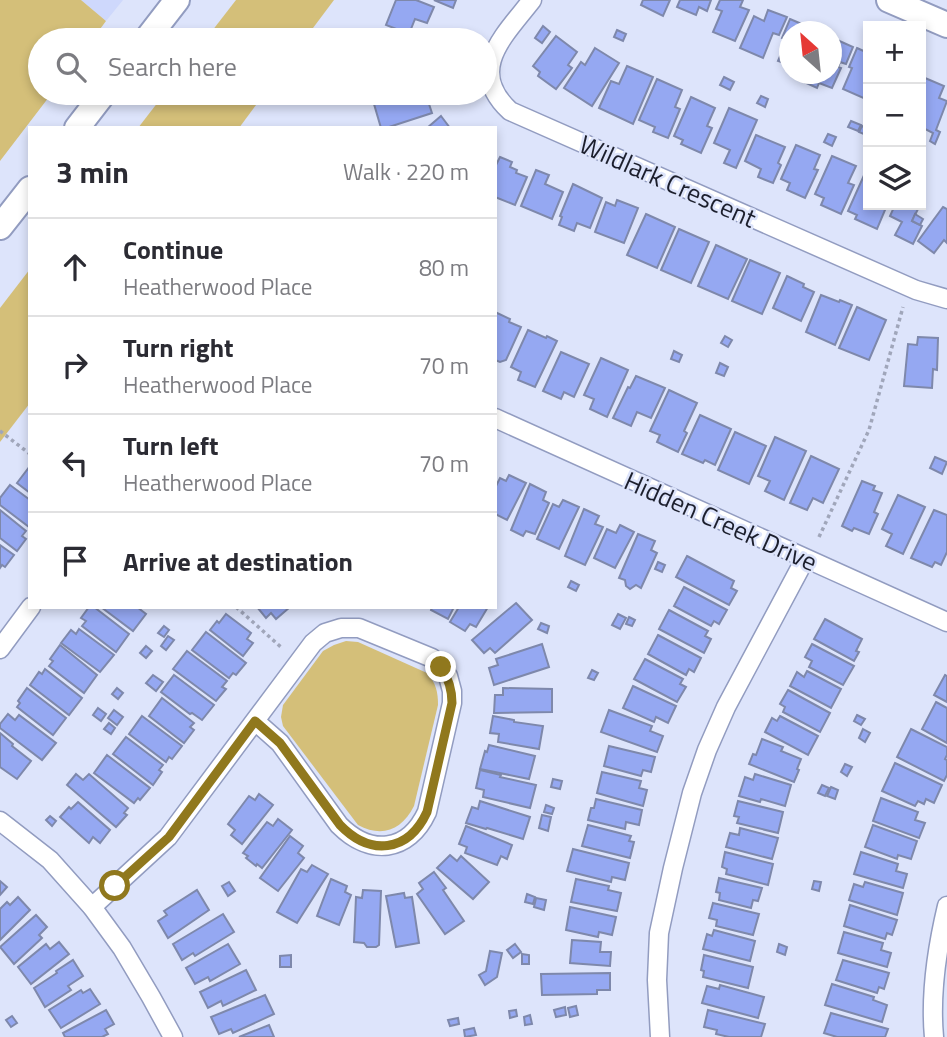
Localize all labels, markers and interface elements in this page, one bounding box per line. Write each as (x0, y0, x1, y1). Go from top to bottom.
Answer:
north arrow (779, 21, 842, 84)
map controls (863, 21, 926, 210)
button: + (863, 21, 926, 84)
search box (28, 28, 497, 105)
text: Search here (108, 47, 237, 86)
icon: search (52, 48, 90, 86)
button: − (863, 84, 926, 147)
street label: Wildlark Crescent (573, 125, 763, 237)
button: layers (863, 147, 926, 210)
text: 3 min (56, 149, 129, 195)
text: Walk · 220 m (343, 154, 469, 189)
text: Continue (123, 230, 223, 269)
icon: ahead (56, 248, 94, 286)
text: 80 m (419, 250, 469, 285)
text: Heatherwood Place (123, 269, 312, 304)
text: Turn right (123, 328, 234, 367)
icon: right (56, 346, 94, 384)
text: 70 m (419, 348, 469, 383)
text: Heatherwood Place (123, 367, 312, 402)
text: Turn left (123, 426, 218, 465)
icon: left (56, 444, 94, 482)
text: 70 m (419, 446, 469, 481)
street label: Hidden Creek Drive (618, 461, 824, 581)
text: Heatherwood Place (123, 465, 312, 500)
icon: arrive (56, 542, 94, 580)
text: Arrive at destination (123, 542, 353, 581)
route end (425, 651, 456, 682)
route start (99, 870, 130, 901)

